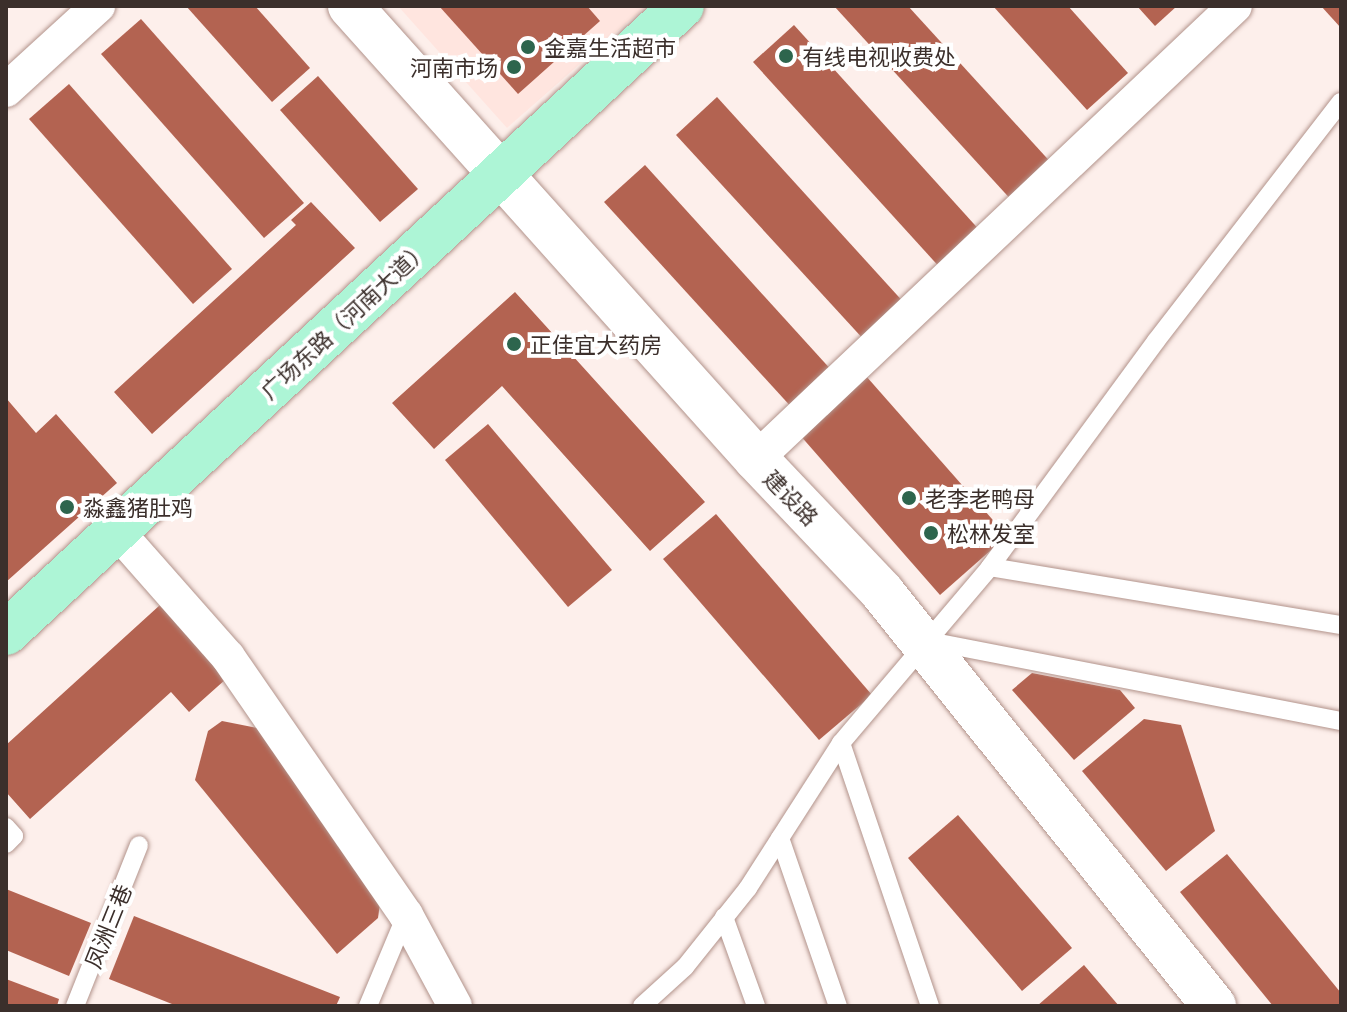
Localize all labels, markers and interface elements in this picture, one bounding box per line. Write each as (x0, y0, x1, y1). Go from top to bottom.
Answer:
place label: 金嘉生活超市 (544, 34, 676, 60)
marker: 金嘉生活超市 (519, 38, 537, 56)
place label: 有线电视收费处 (802, 43, 956, 69)
marker: 有线电视收费处 (777, 47, 795, 65)
place label: 河南市场 (410, 54, 498, 80)
marker: 河南市场 (505, 58, 523, 76)
street label: 广场东路（河南大道） (255, 234, 433, 404)
place label: 正佳宜大药房 (530, 331, 662, 357)
marker: 正佳宜大药房 (505, 335, 523, 353)
street label: 建设路 (760, 464, 824, 530)
place label: 老李老鸭母 (925, 485, 1035, 511)
marker: 老李老鸭母 (900, 489, 918, 507)
place label: 淼鑫猪肚鸡 (83, 494, 193, 520)
marker: 淼鑫猪肚鸡 (58, 498, 76, 516)
place label: 松林发室 (947, 520, 1035, 546)
marker: 松林发室 (922, 524, 940, 542)
street label: 凤洲三巷 (78, 880, 136, 972)

